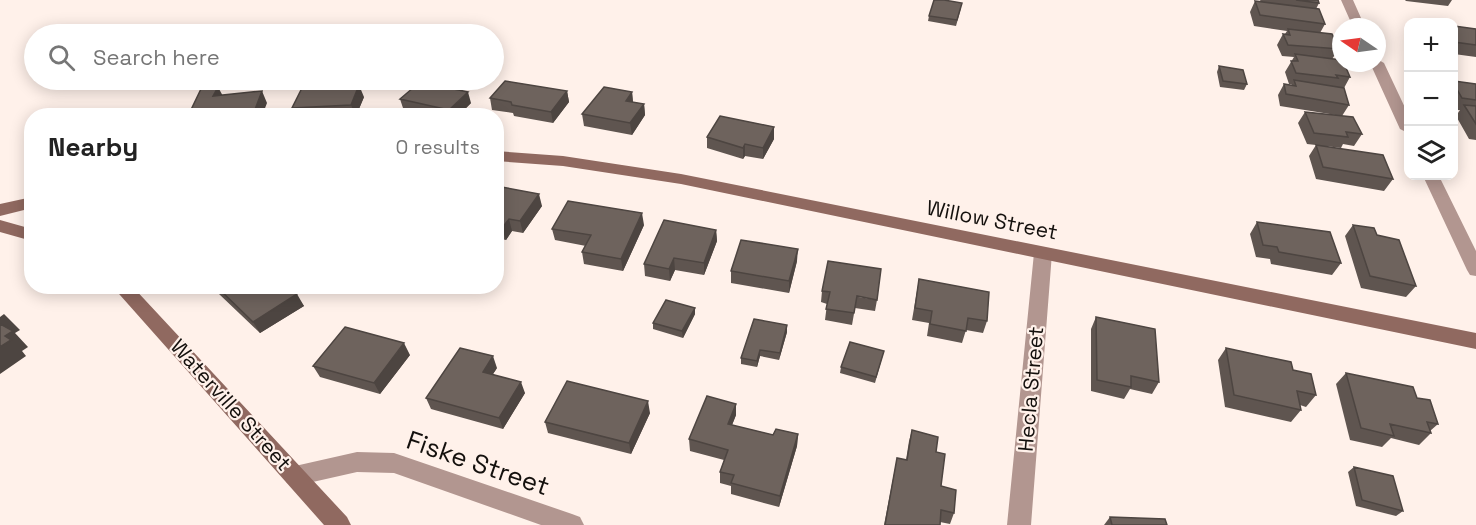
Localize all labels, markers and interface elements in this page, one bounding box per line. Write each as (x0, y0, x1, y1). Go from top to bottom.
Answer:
north arrow (1332, 18, 1386, 72)
map controls (1404, 18, 1458, 180)
button: + (1404, 18, 1458, 72)
search box (24, 24, 504, 90)
icon: search (45, 41, 78, 74)
text: Search here (93, 43, 220, 71)
button: − (1404, 72, 1458, 126)
button: layers (1404, 126, 1458, 180)
text: Nearby (48, 130, 138, 164)
text: 0 results (396, 134, 480, 160)
street label: Willow Street (924, 194, 1060, 245)
street label: Hecla Street (1012, 325, 1049, 453)
street label: Waterville Street (165, 333, 298, 476)
street label: Fiske Street (402, 423, 554, 503)

